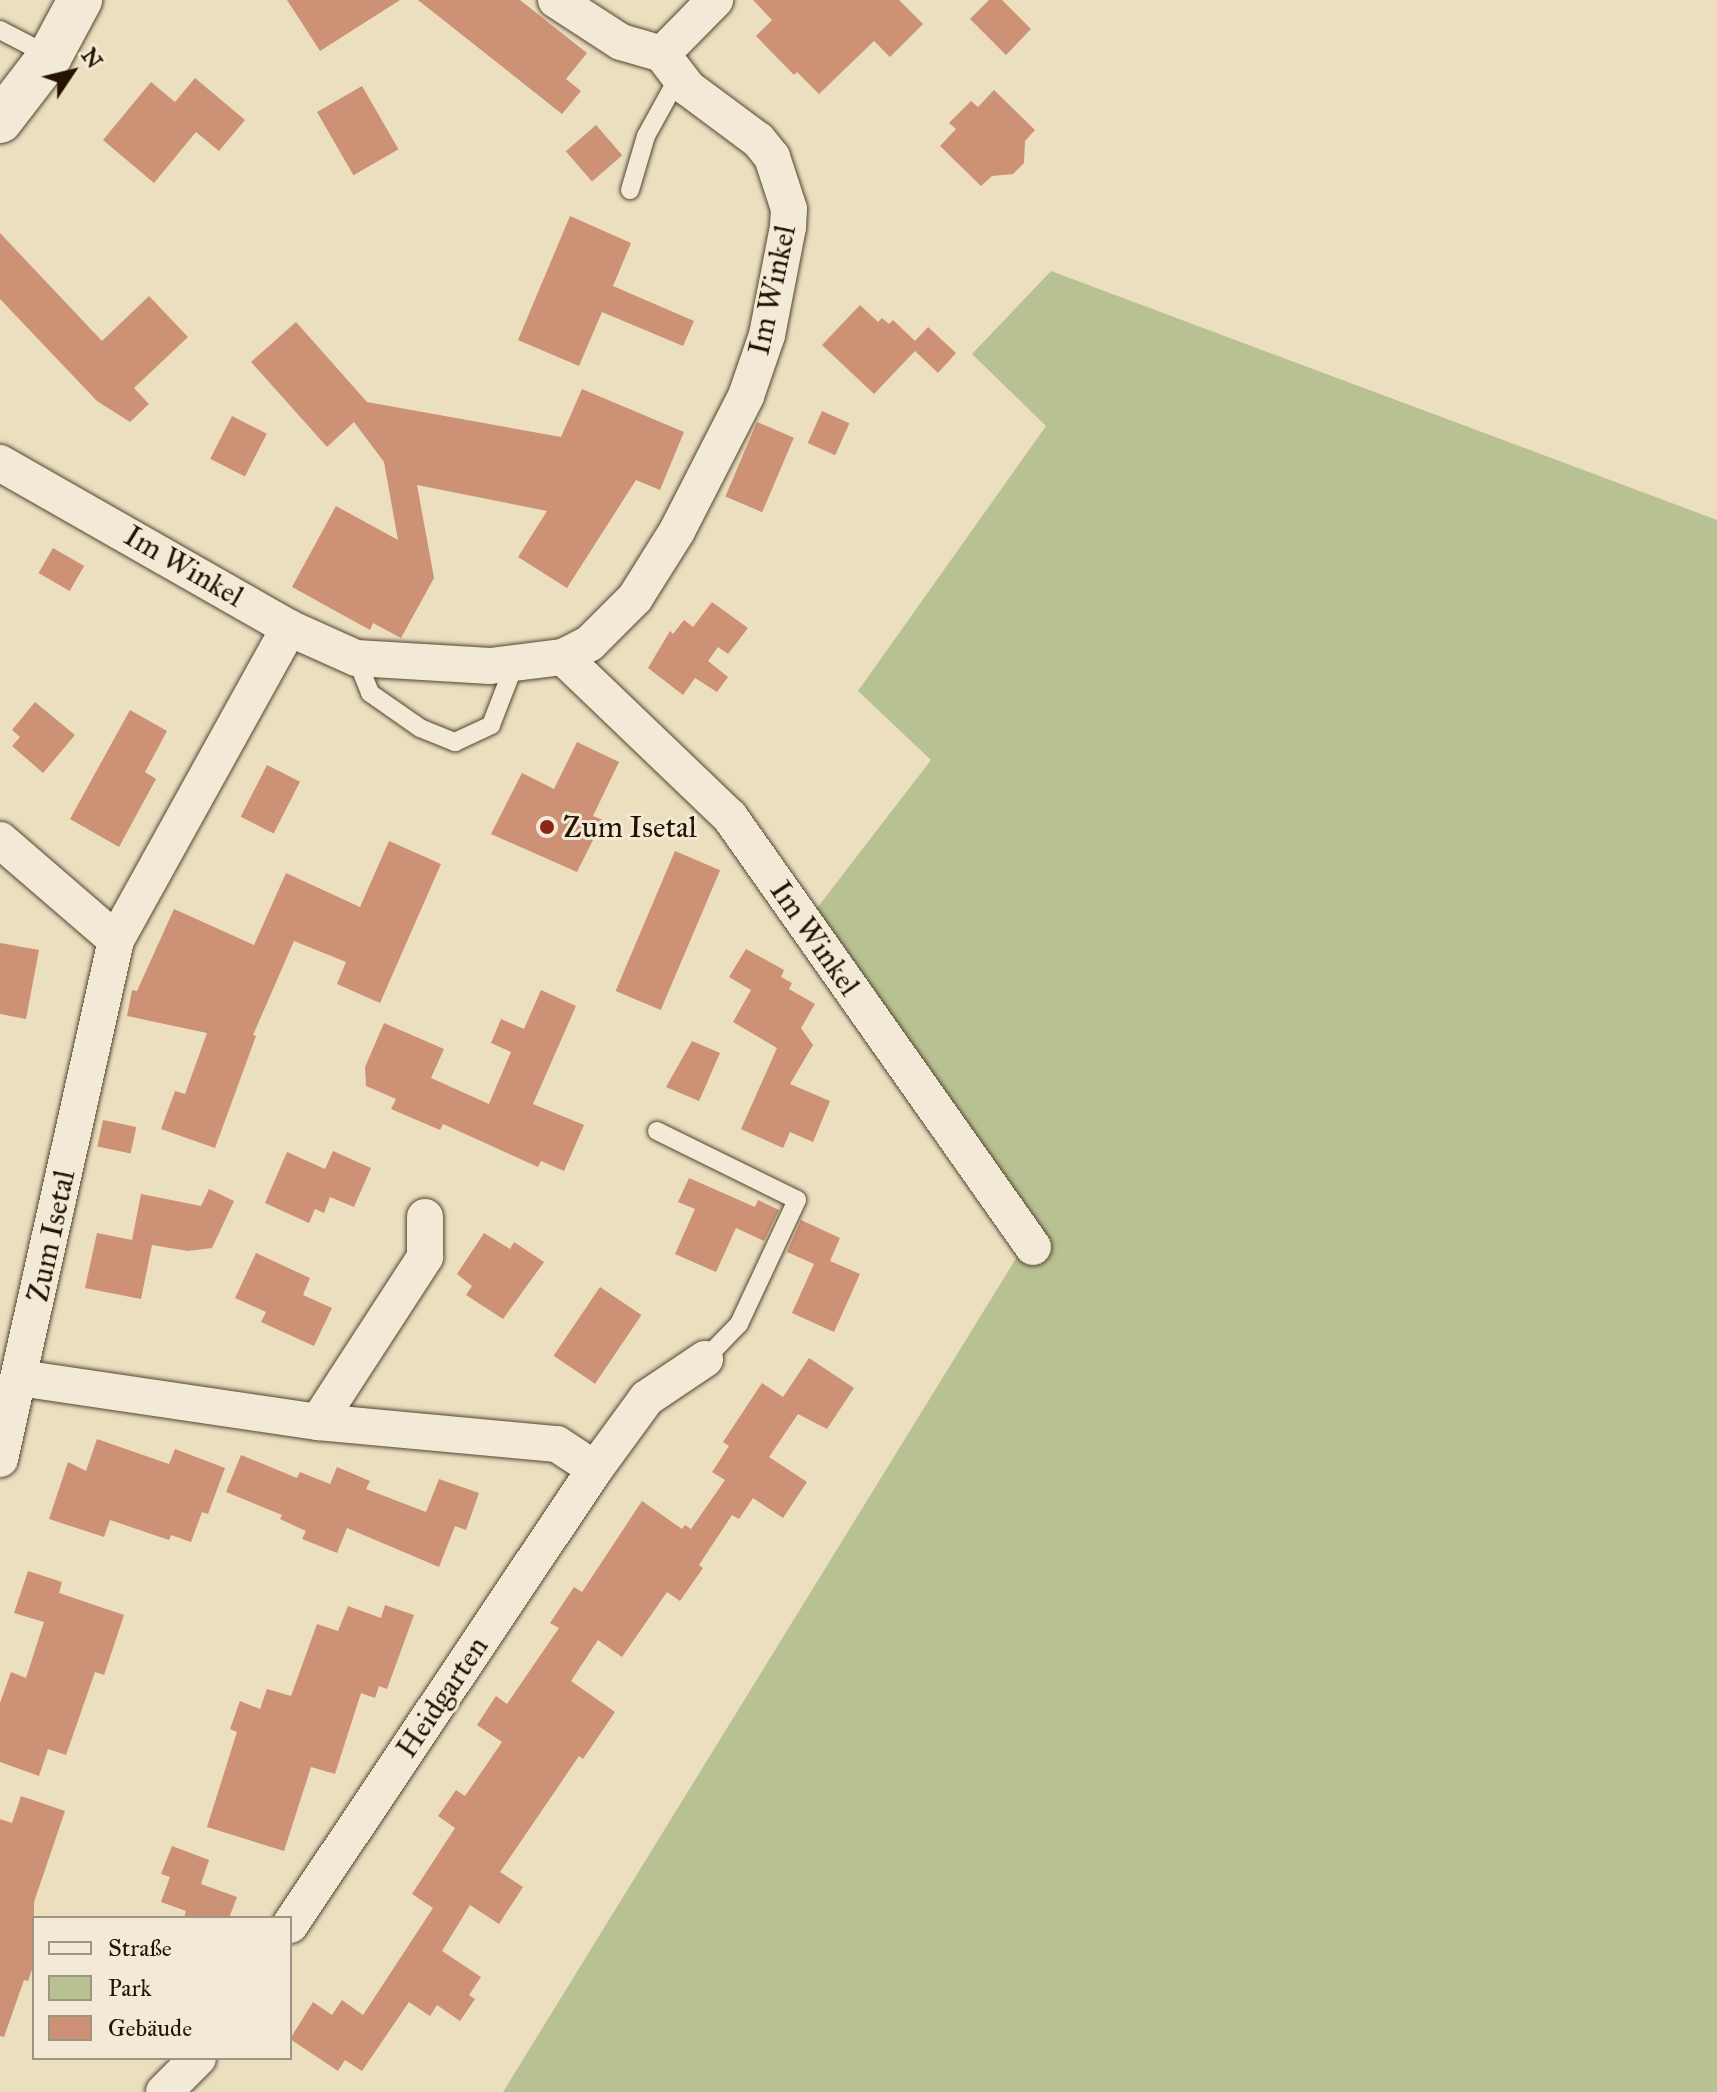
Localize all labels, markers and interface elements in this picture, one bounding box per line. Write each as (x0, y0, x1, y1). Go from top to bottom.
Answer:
north arrow (32, 32, 112, 112)
text: N (76, 43, 108, 73)
street label: Im Winkel (741, 222, 803, 358)
street label: Im Winkel (118, 517, 250, 615)
place label: Zum Isetal (563, 809, 697, 845)
marker: Zum Isetal (538, 818, 556, 836)
street label: Im Winkel (762, 874, 868, 1002)
street label: Zum Isetal (19, 1167, 83, 1305)
street label: Heidgarten (388, 1629, 496, 1765)
legend (32, 1916, 292, 2060)
text: Straße (108, 1933, 172, 1963)
text: Park (108, 1973, 151, 2003)
text: Gebäude (108, 2013, 192, 2043)

